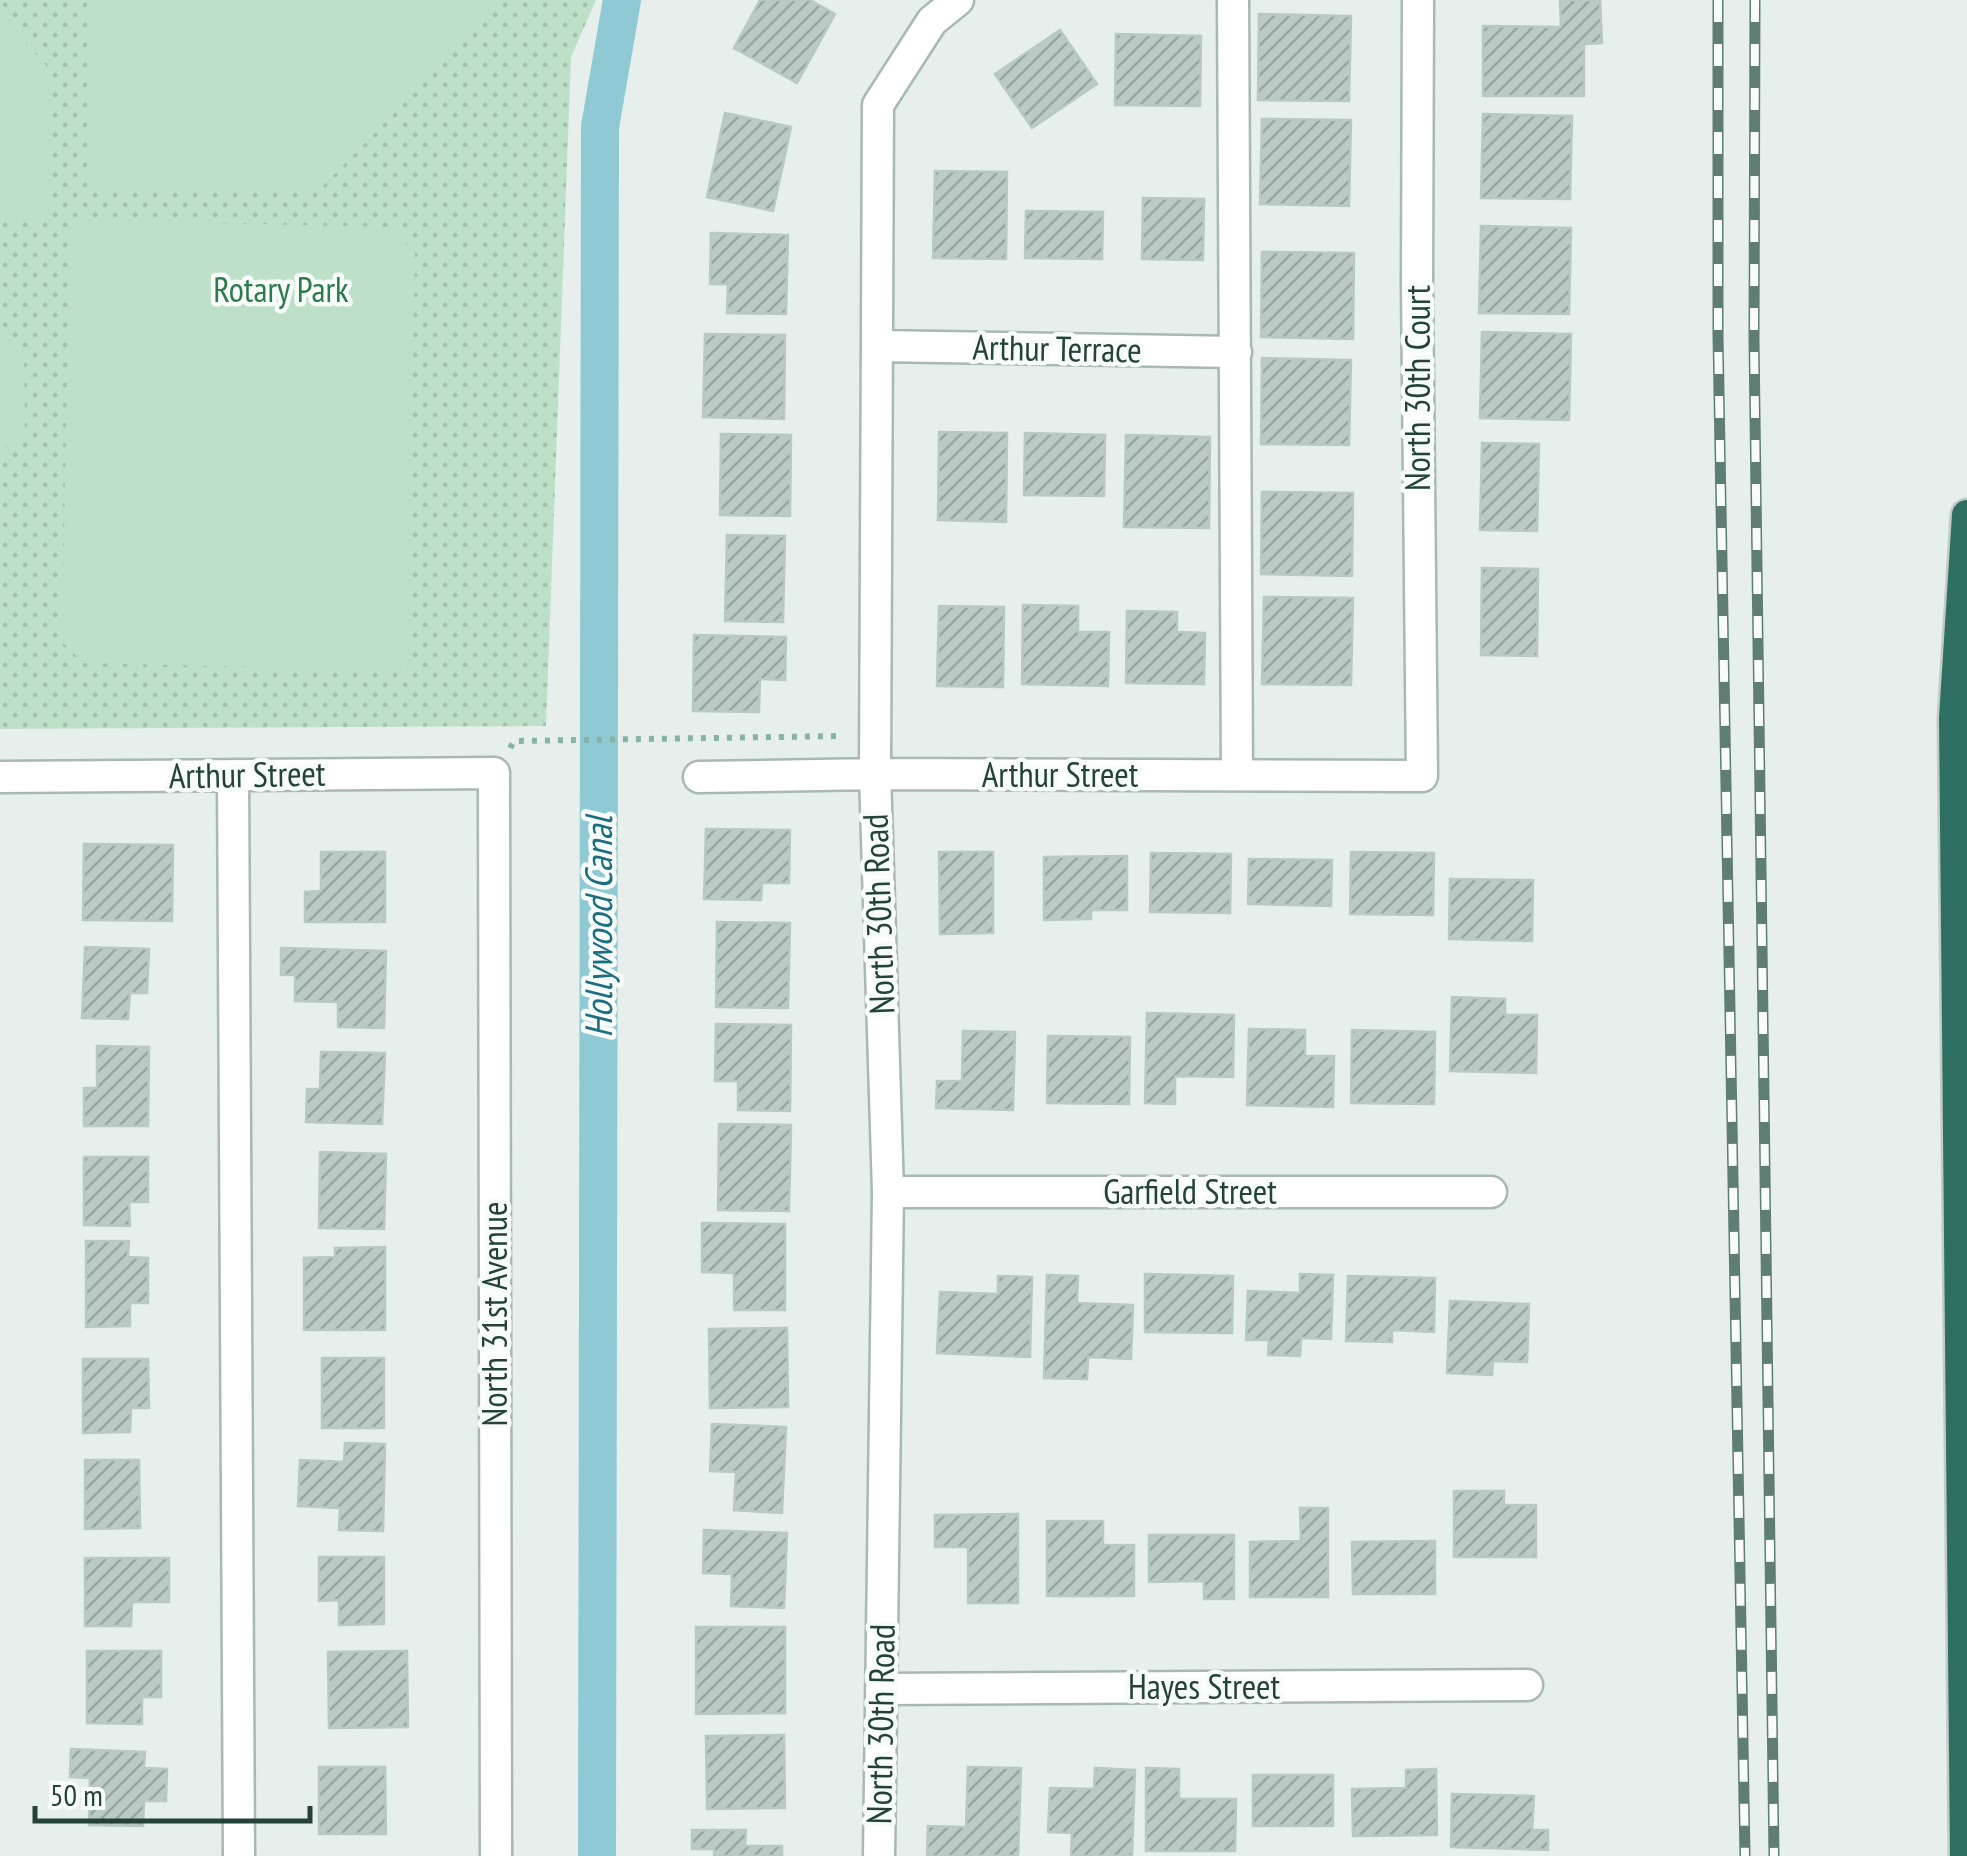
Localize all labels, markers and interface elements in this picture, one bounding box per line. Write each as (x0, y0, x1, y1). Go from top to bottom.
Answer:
park label: Rotary Park (213, 266, 349, 312)
street label: North 30th Court (1394, 285, 1440, 491)
street label: Arthur Terrace (972, 324, 1142, 372)
street label: Arthur Street (168, 750, 326, 798)
street label: Arthur Street (982, 751, 1139, 797)
water label: Hollywood Canal (573, 813, 622, 1038)
street label: North 30th Road (852, 813, 904, 1015)
street label: Garfield Street (1103, 1168, 1277, 1214)
street label: North 31st Avenue (471, 1202, 517, 1426)
street label: North 30th Road (855, 1623, 905, 1825)
street label: Hayes Street (1128, 1663, 1280, 1709)
scale bar (35, 1761, 310, 1823)
text: 50 m (50, 1775, 103, 1814)

